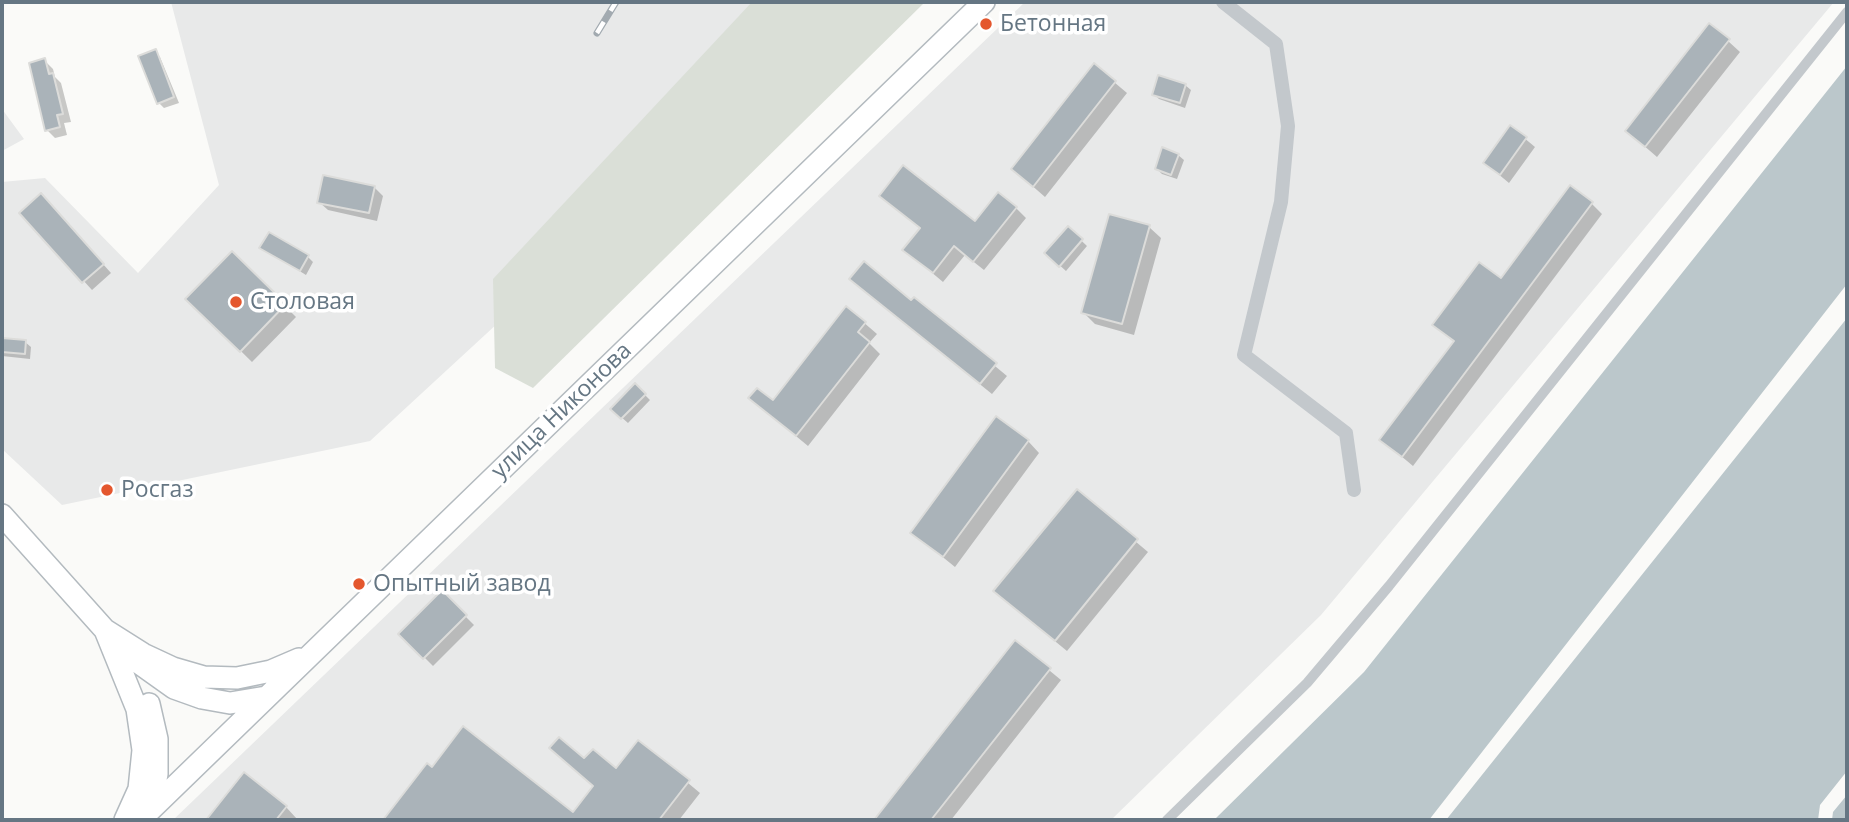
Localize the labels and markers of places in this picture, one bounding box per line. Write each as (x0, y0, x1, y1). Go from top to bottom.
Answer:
place label: Бетонная (1000, 10, 1106, 38)
marker: Бетонная (978, 16, 994, 32)
place label: Столовая (250, 288, 355, 316)
marker: Столовая (228, 294, 244, 310)
place label: Росгаз (121, 476, 194, 504)
marker: Росгаз (99, 482, 115, 498)
place label: Опытный завод (373, 570, 551, 598)
marker: Опытный завод (351, 576, 367, 592)

